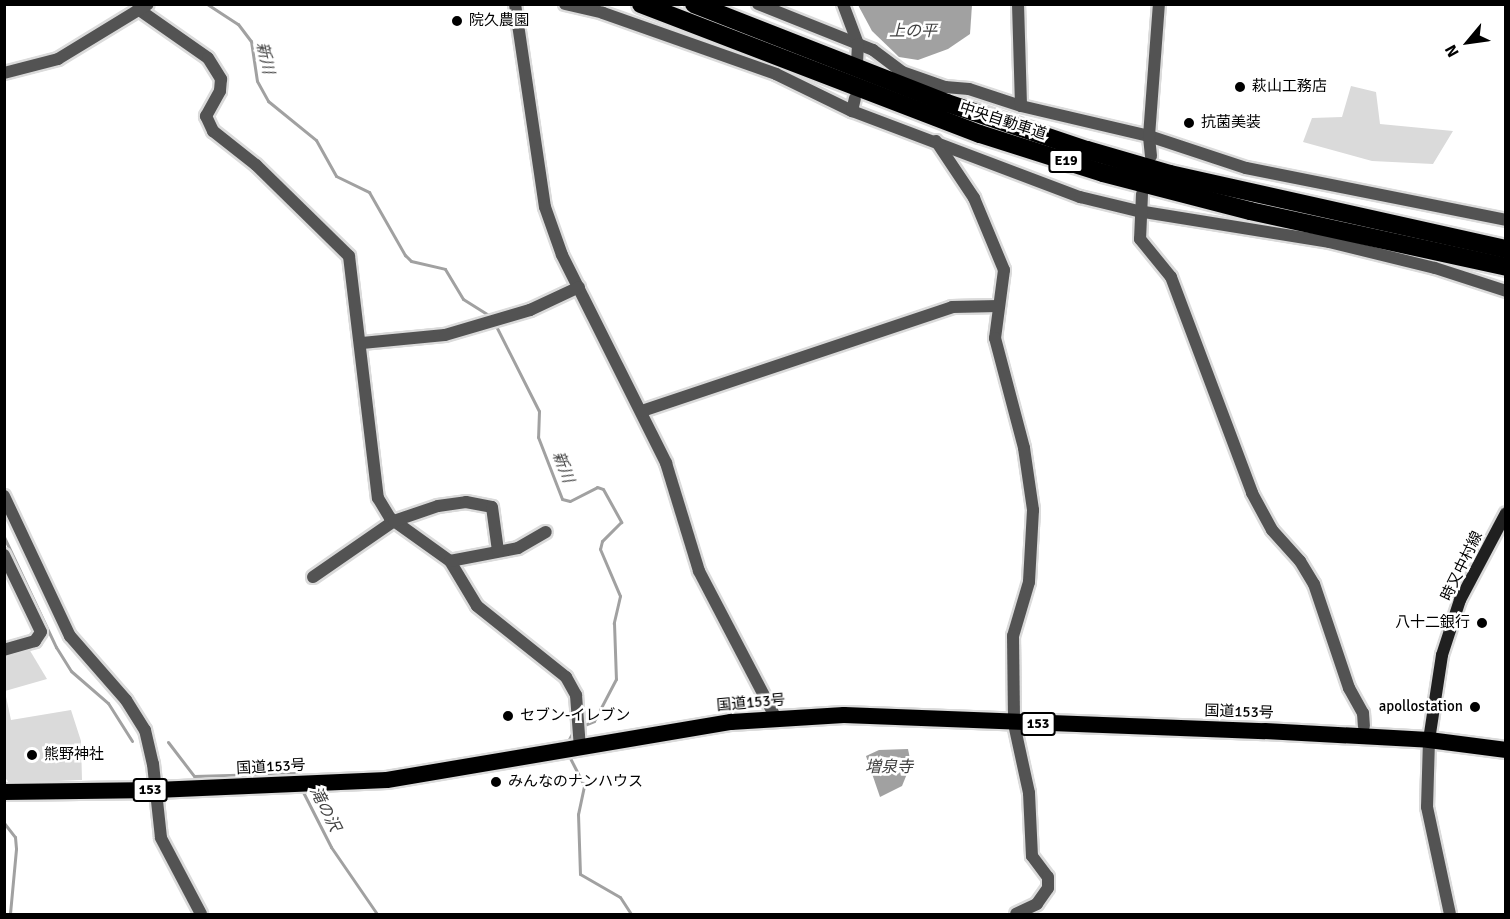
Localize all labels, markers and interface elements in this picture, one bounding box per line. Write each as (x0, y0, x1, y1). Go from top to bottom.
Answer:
place label: 院久農園 (469, 12, 529, 30)
north arrow (1438, 12, 1498, 72)
marker: 院久農園 (450, 14, 464, 28)
water label: 上の平 (889, 21, 937, 41)
water label: 新川 (252, 40, 278, 76)
text: N (1441, 41, 1464, 60)
place label: 萩山工務店 (1252, 78, 1327, 96)
marker: 萩山工務店 (1233, 80, 1247, 94)
street label: 中央自動車道 (957, 99, 1049, 143)
place label: 抗菌美装 (1201, 114, 1261, 132)
marker: 抗菌美装 (1182, 116, 1196, 130)
road number: E19 (1048, 150, 1084, 172)
water label: 新川 (548, 449, 578, 485)
street label: 時又中村線 (1437, 528, 1487, 604)
place label: 八十二銀行 (1395, 614, 1470, 632)
marker: 八十二銀行 (1475, 616, 1489, 630)
street label: 国道153号 (716, 691, 786, 715)
place label: apollostation (1379, 698, 1463, 716)
marker: apollostation (1468, 700, 1482, 714)
street label: 国道153号 (1204, 702, 1274, 722)
place label: セブン-イレブン (520, 707, 630, 725)
marker: セブン-イレブン (501, 709, 515, 723)
road number: 153 (1020, 713, 1056, 735)
place label: 熊野神社 (44, 746, 104, 764)
marker: 熊野神社 (25, 748, 39, 762)
street label: 国道153号 (236, 756, 306, 778)
water label: 増泉寺 (865, 757, 913, 777)
place label: みんなのナンハウス (508, 773, 643, 791)
marker: みんなのナンハウス (489, 775, 503, 789)
road number: 153 (132, 779, 168, 801)
water label: 滝の沢 (306, 783, 344, 835)

